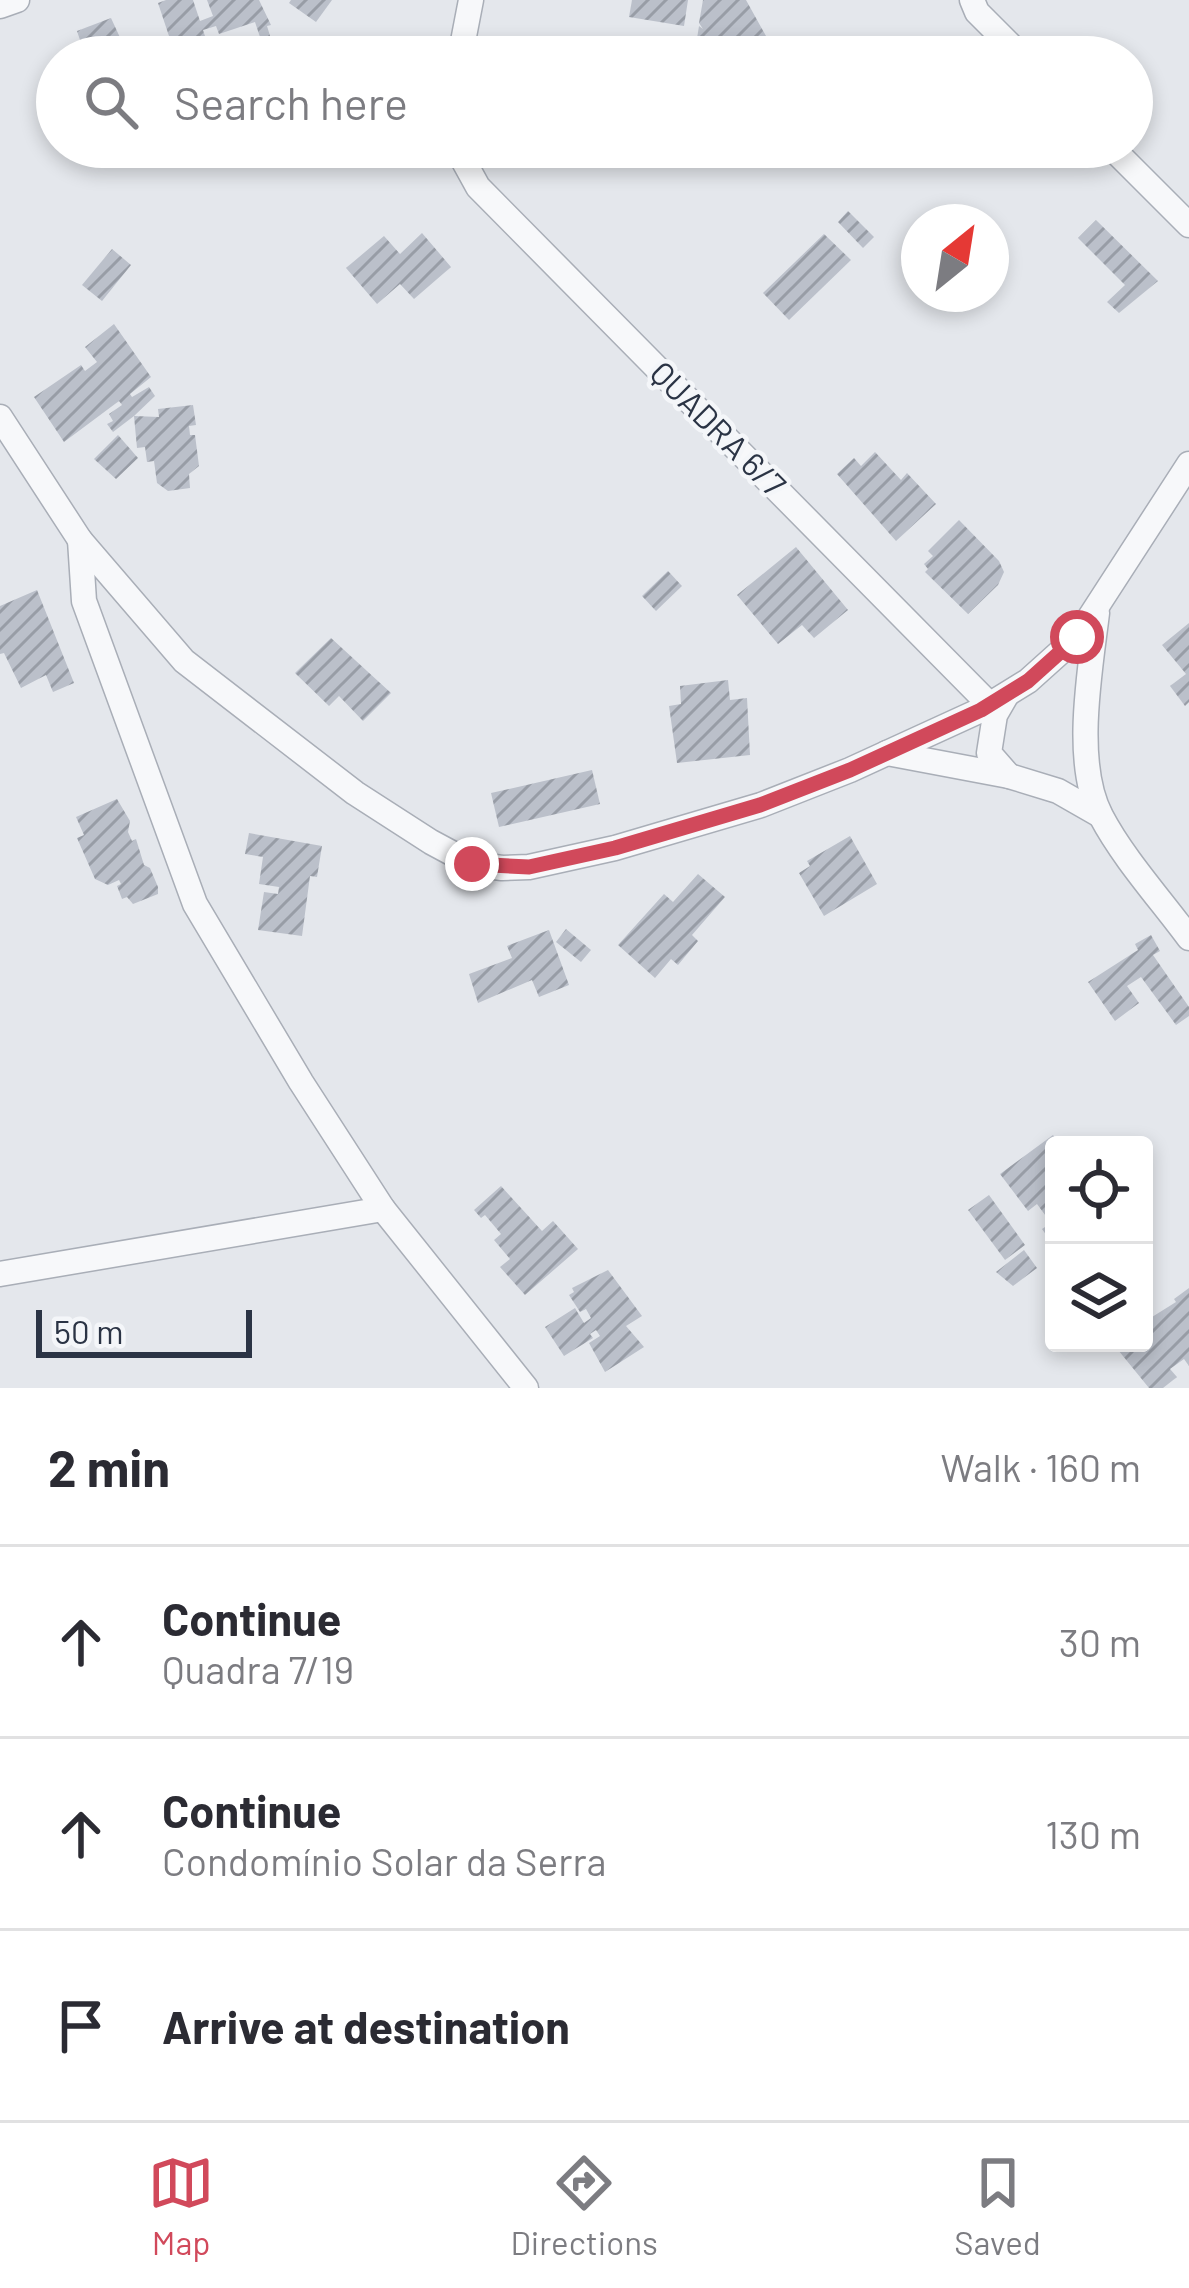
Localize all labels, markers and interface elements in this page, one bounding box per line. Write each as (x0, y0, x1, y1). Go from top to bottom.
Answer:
search box (36, 36, 1153, 168)
icon: search (78, 69, 144, 135)
text: Search here (174, 75, 408, 129)
north arrow (901, 204, 1009, 312)
street label: QUADRA 6/7 (643, 352, 795, 504)
route start (1050, 610, 1104, 664)
route end (445, 837, 499, 891)
map controls (1045, 1136, 1153, 1352)
button: locate (1045, 1136, 1153, 1244)
button: layers (1045, 1244, 1153, 1352)
scale bar (36, 1304, 252, 1357)
text: 50 m (54, 1311, 124, 1351)
text: 2 min (48, 1436, 170, 1497)
text: Walk · 160 m (941, 1443, 1141, 1490)
text: Continue (162, 1591, 341, 1645)
icon: ahead (48, 1609, 114, 1675)
text: 30 m (1059, 1618, 1141, 1665)
text: Quadra 7/19 (162, 1645, 354, 1692)
text: Continue (162, 1783, 341, 1837)
icon: ahead (48, 1801, 114, 1867)
text: 130 m (1045, 1810, 1141, 1857)
text: Condomínio Solar da Serra (162, 1837, 606, 1884)
icon: arrive (48, 1993, 114, 2059)
text: Arrive at destination (162, 1999, 570, 2053)
tab: Map (148, 2150, 214, 2262)
tab: Directions (510, 2150, 658, 2262)
tab: Saved (954, 2150, 1041, 2262)

